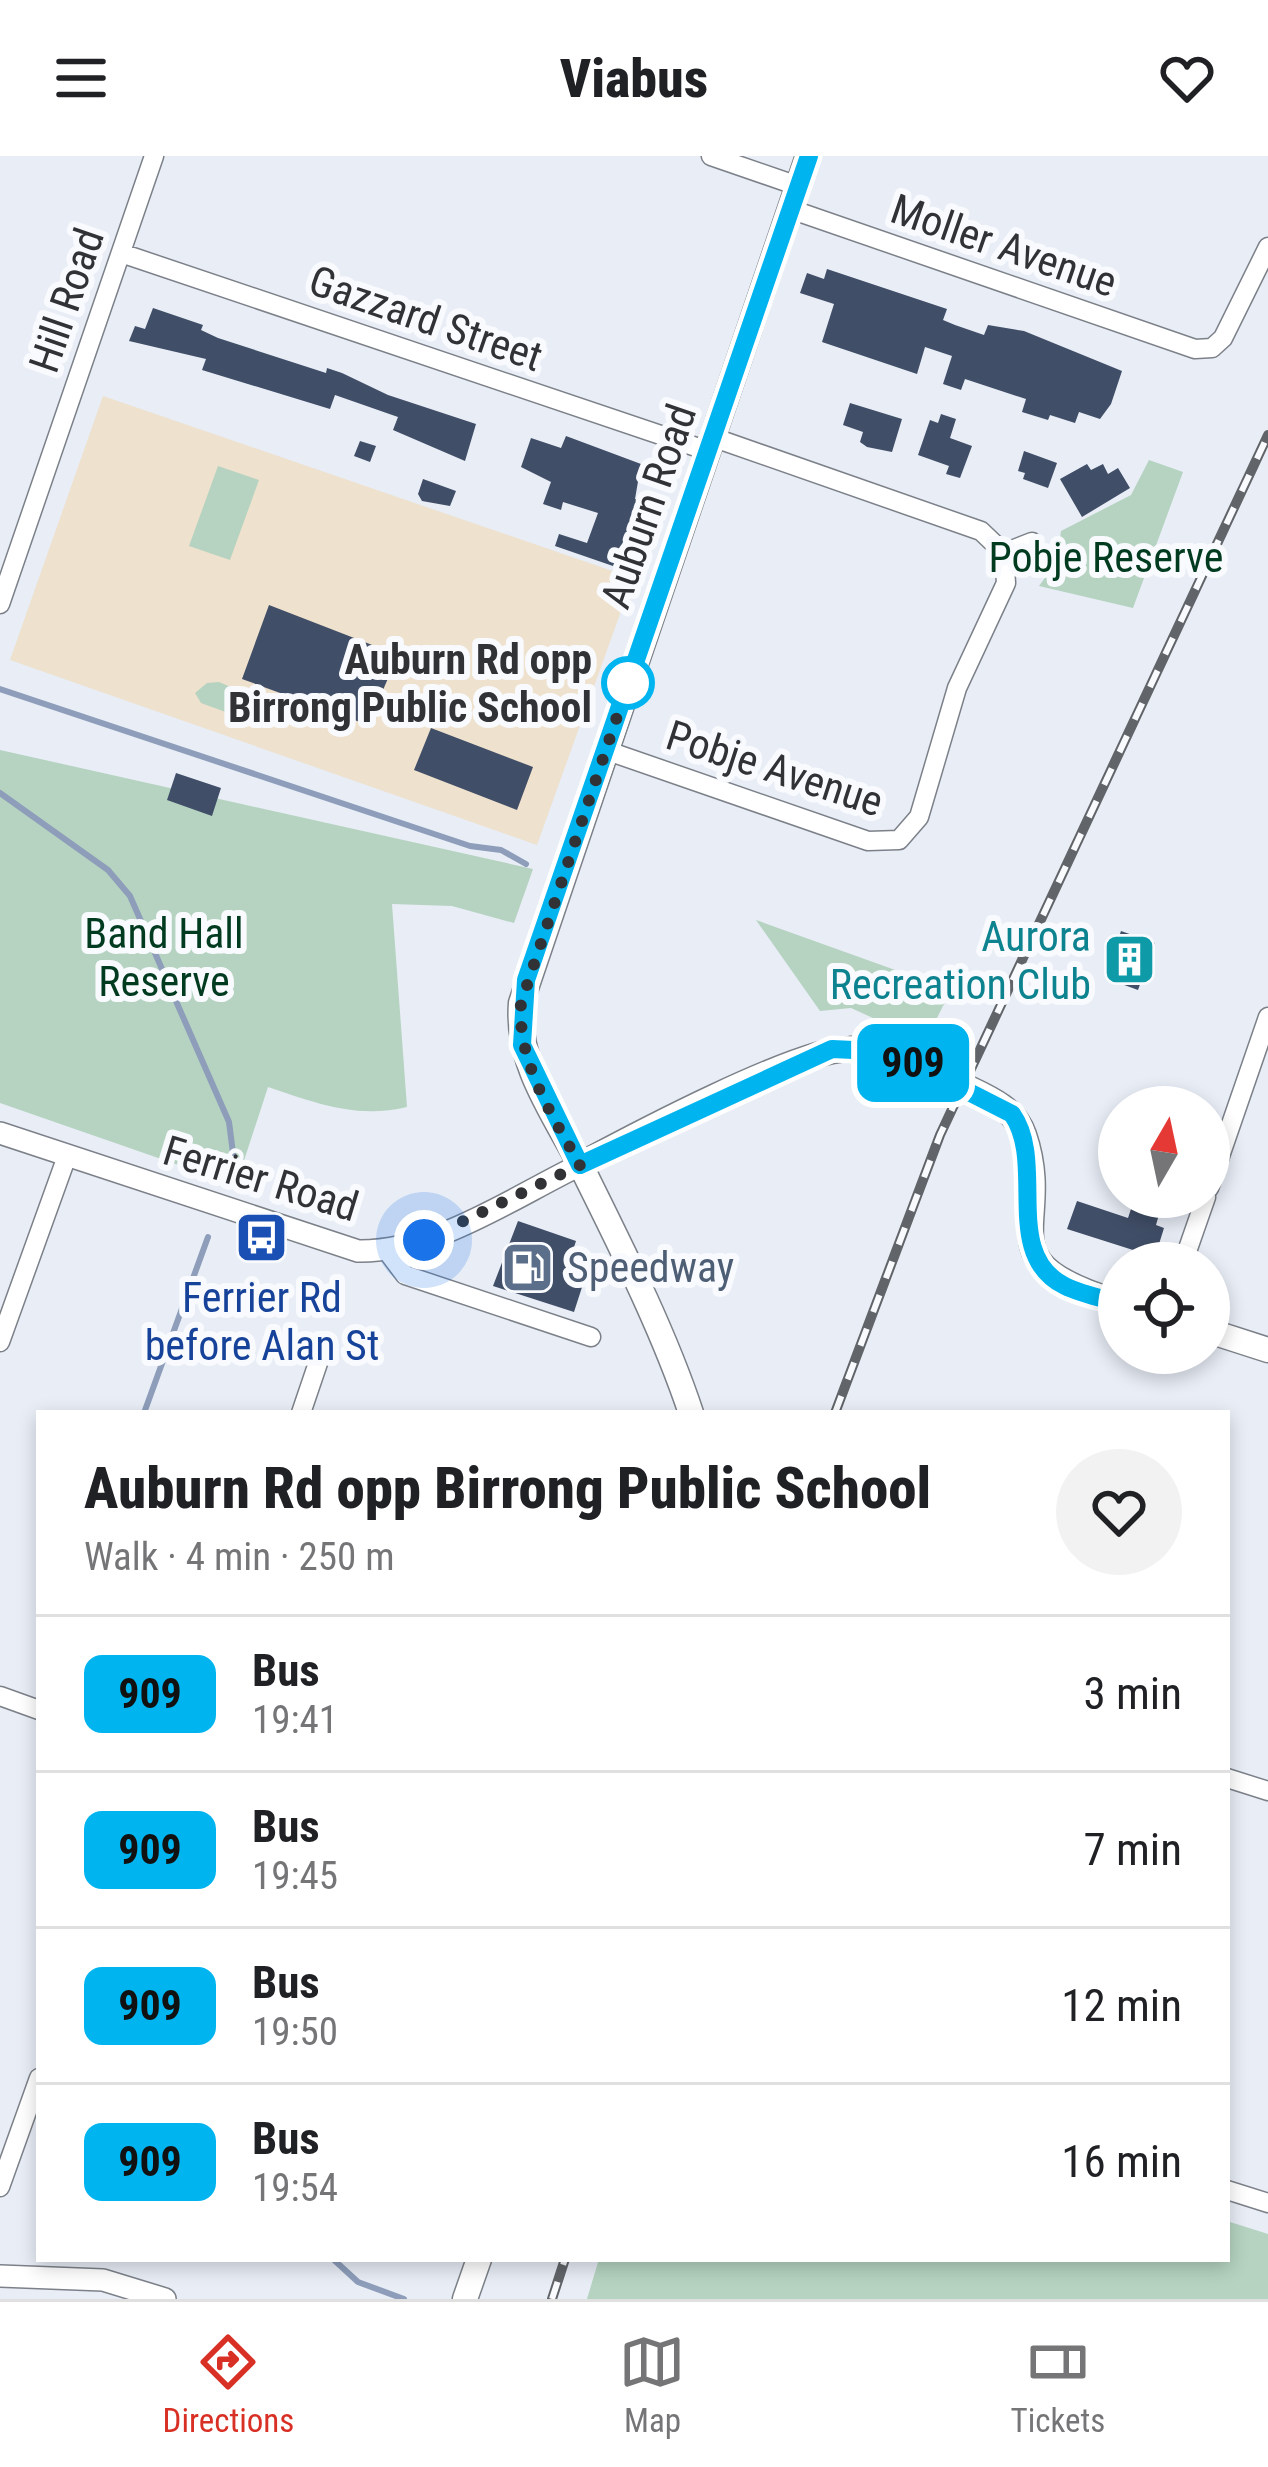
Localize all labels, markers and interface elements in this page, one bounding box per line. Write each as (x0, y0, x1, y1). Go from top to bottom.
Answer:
icon: menu (48, 45, 114, 111)
icon: heart (1154, 45, 1220, 111)
text: Viabus (560, 47, 708, 110)
street label: Moller Avenue (885, 184, 1123, 307)
street label: Hill Road (19, 222, 114, 379)
street label: Gazzard Street (303, 256, 549, 381)
street label: Auburn Road (591, 398, 706, 615)
park label: Pobje Reserve (989, 533, 1223, 582)
place label: Auburn Rd opp Birrong Public School (228, 635, 592, 732)
marker: Auburn Rd opp Birrong Public School (603, 658, 653, 708)
street label: Pobje Avenue (661, 710, 889, 826)
park label: Band Hall Reserve (84, 909, 244, 1006)
place label: Aurora Recreation Club (830, 912, 1091, 1009)
building icon: Aurora Recreation Club (1102, 932, 1158, 988)
line badge: 909 (844, 1024, 982, 1102)
text: 909 (881, 1038, 945, 1087)
north arrow (1098, 1086, 1230, 1218)
map controls (1098, 1086, 1230, 1374)
street label: Ferrier Road (158, 1126, 364, 1231)
bus stop icon: Ferrier Rd before Alan St (234, 1210, 290, 1266)
your location (394, 1210, 454, 1270)
fuel station icon: Speedway (500, 1239, 556, 1295)
button: locate (1098, 1242, 1230, 1374)
place label: Speedway (567, 1243, 734, 1292)
place label: Ferrier Rd before Alan St (145, 1273, 379, 1370)
button: heart (1056, 1449, 1182, 1575)
text: Auburn Rd opp Birrong Public School (84, 1455, 931, 1522)
text: Walk · 4 min · 250 m (84, 1534, 395, 1580)
text: Bus (252, 1644, 320, 1697)
text: 3 min (1083, 1667, 1182, 1720)
text: 909 (118, 1669, 182, 1718)
text: 19:41 (252, 1697, 338, 1743)
text: Bus (252, 1800, 320, 1853)
text: 7 min (1083, 1823, 1182, 1876)
text: 909 (118, 1825, 182, 1874)
text: 19:45 (252, 1853, 338, 1899)
text: Bus (252, 1956, 320, 2009)
text: 12 min (1061, 1979, 1182, 2032)
text: 909 (118, 1981, 182, 2030)
text: 19:50 (252, 2009, 338, 2055)
text: Bus (252, 2112, 320, 2165)
text: 16 min (1061, 2135, 1182, 2188)
text: 909 (118, 2137, 182, 2186)
text: 19:54 (252, 2165, 338, 2211)
tab: Directions (163, 2329, 294, 2440)
tab: Map (619, 2329, 685, 2440)
tab: Tickets (1011, 2329, 1105, 2440)

